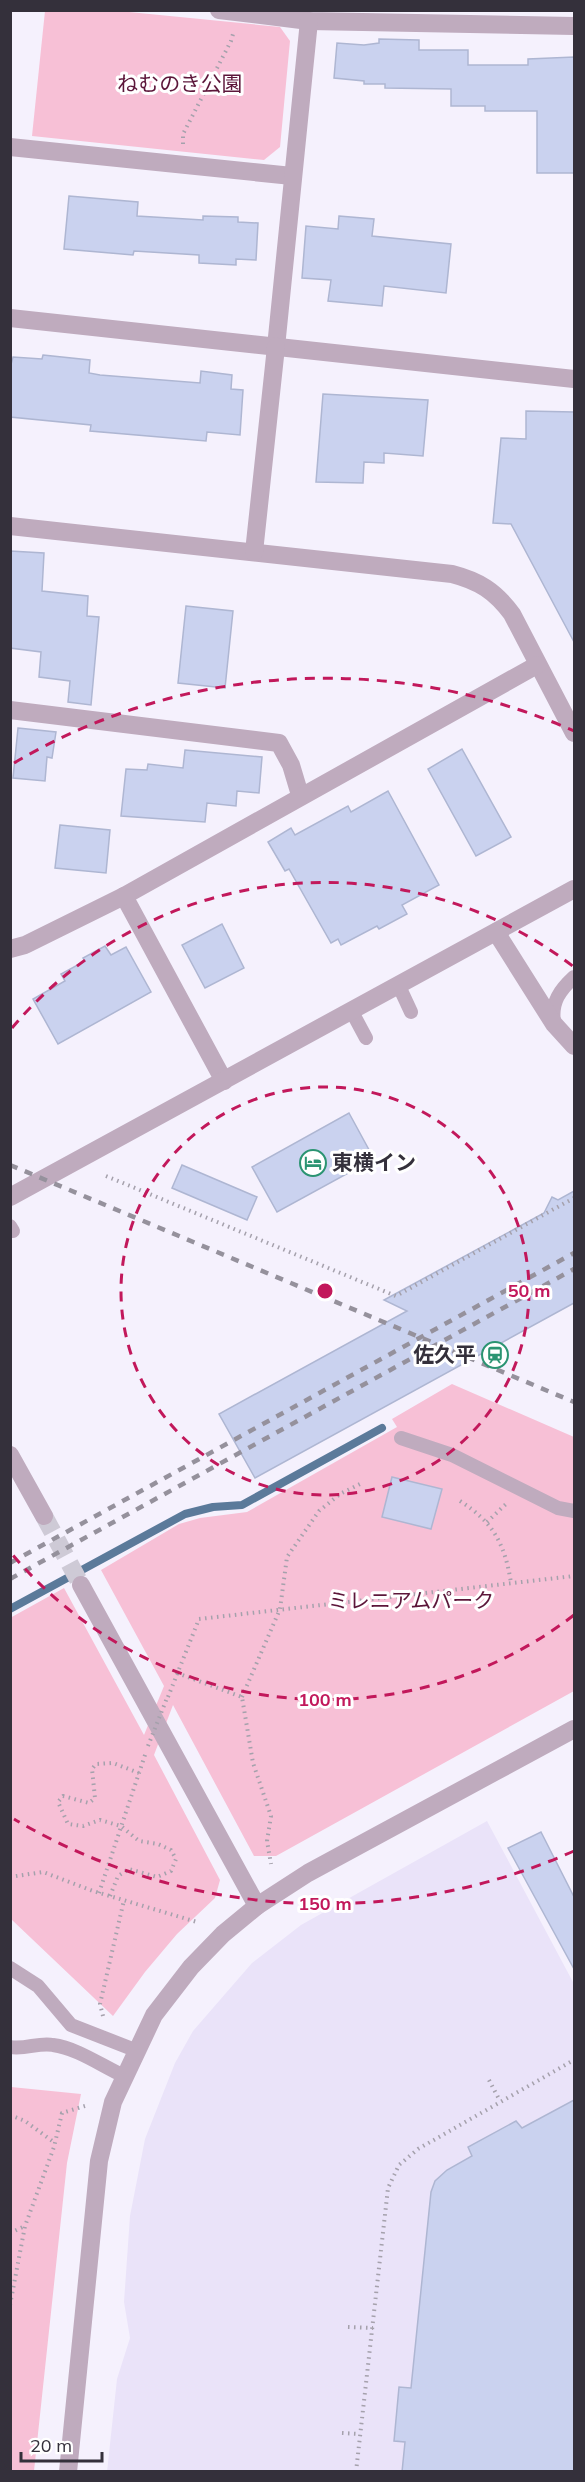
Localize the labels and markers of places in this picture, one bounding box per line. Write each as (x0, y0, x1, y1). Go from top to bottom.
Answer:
hotel icon: 東横イン (298, 1148, 328, 1178)
place label: 東横イン (332, 1149, 416, 1175)
centre of rings (315, 1281, 335, 1301)
station icon: 佐久平 (480, 1340, 510, 1370)
place label: 佐久平 (413, 1341, 476, 1367)

